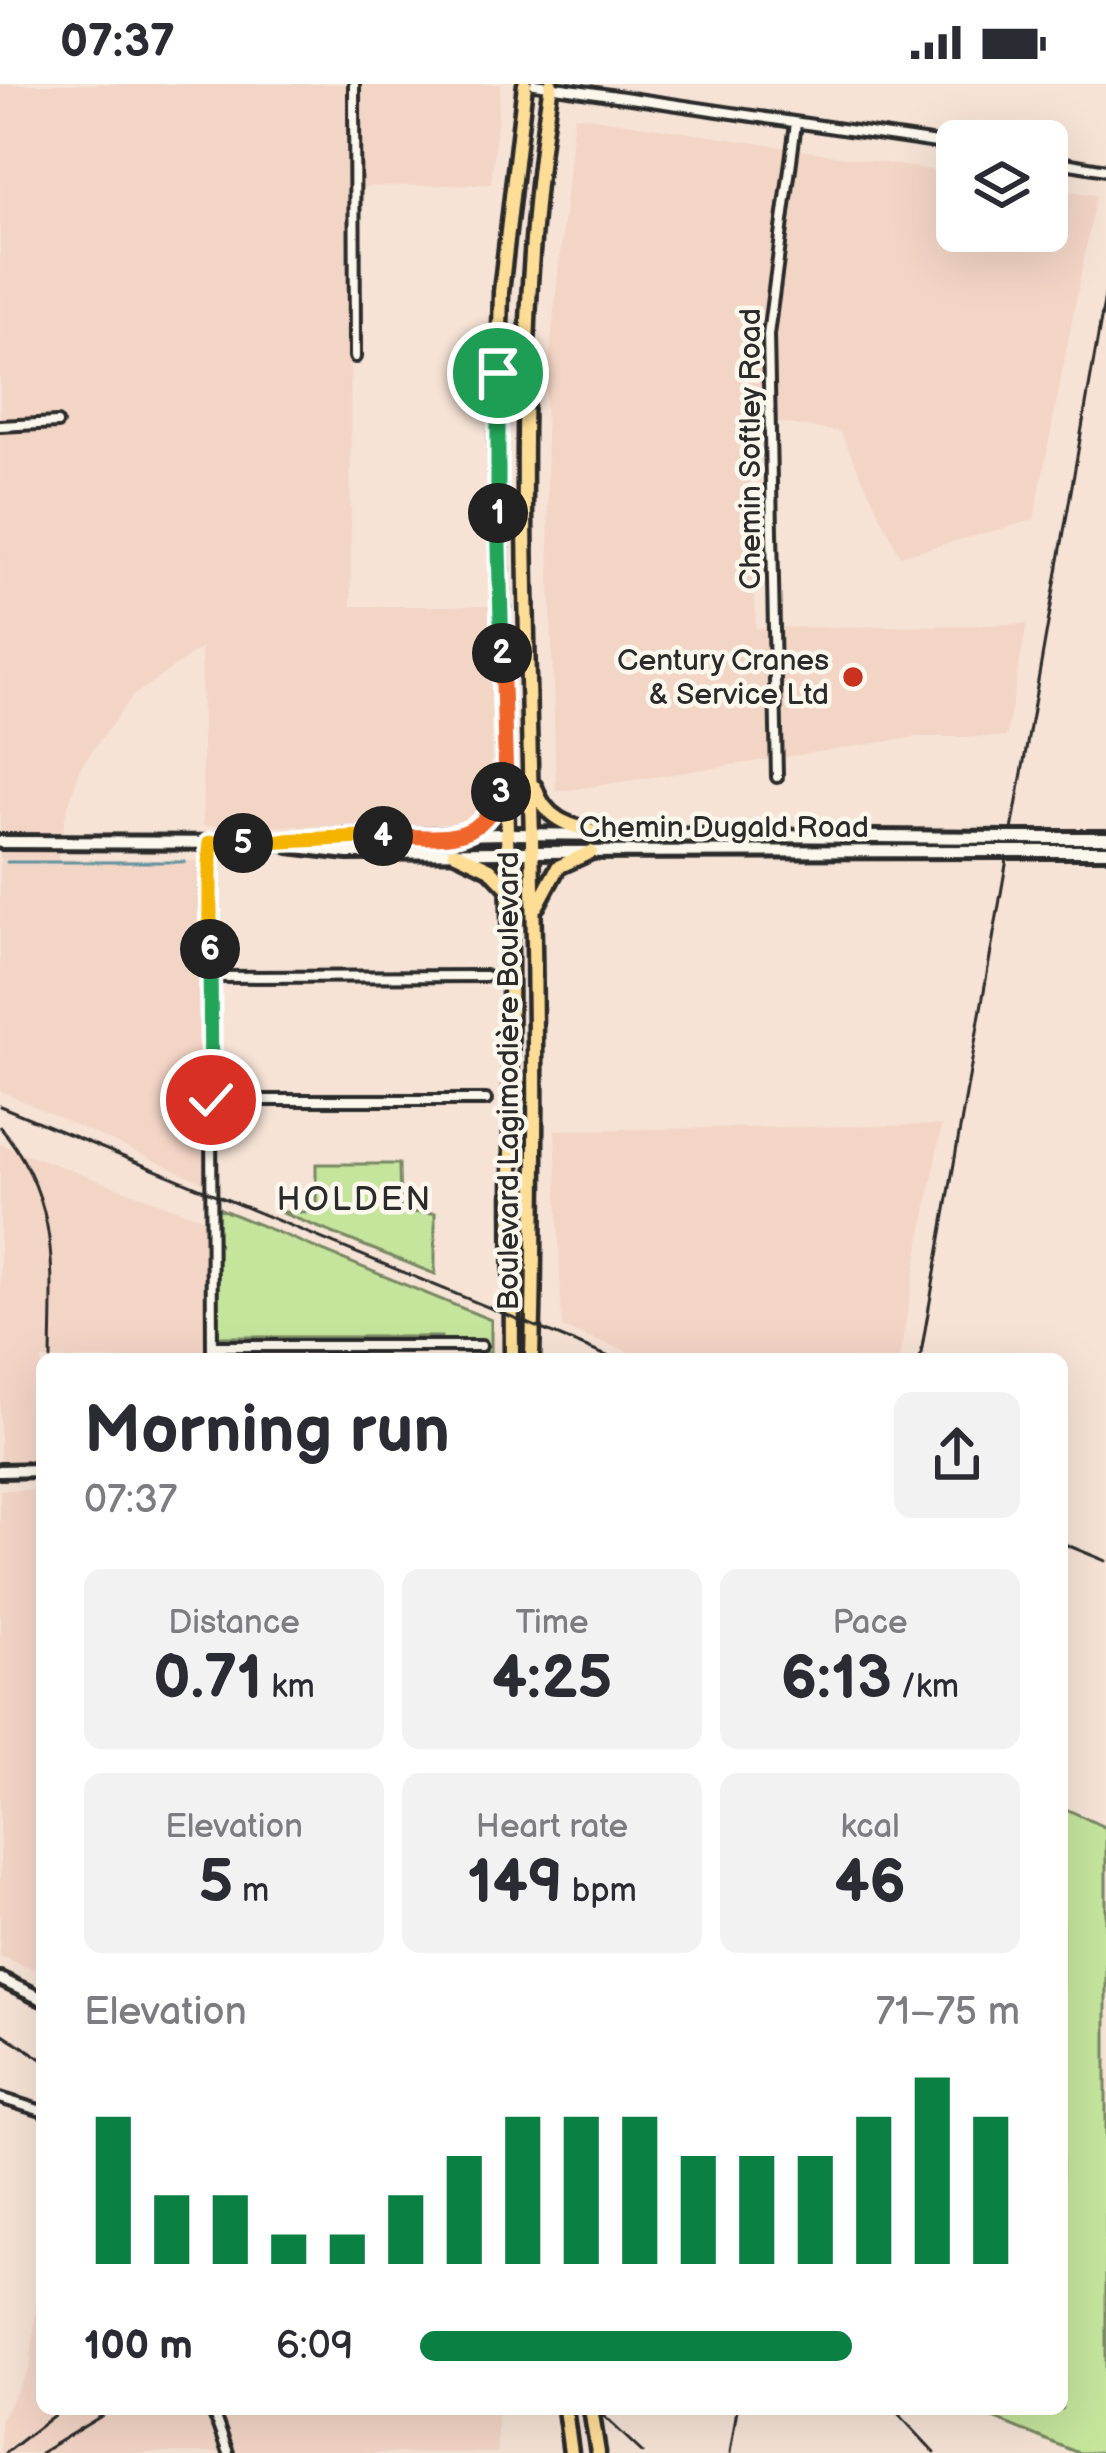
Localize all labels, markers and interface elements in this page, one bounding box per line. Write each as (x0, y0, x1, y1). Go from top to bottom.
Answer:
text: 07:37 (60, 15, 175, 70)
map controls (936, 120, 1068, 252)
button: layers (936, 120, 1068, 252)
street label: Chemin Softley Road (733, 308, 769, 590)
pin (447, 322, 549, 424)
icon: arrive (465, 340, 531, 406)
pin: 1 (468, 483, 528, 543)
text: 1 (491, 493, 505, 533)
pin: 2 (472, 623, 532, 683)
text: 2 (492, 633, 512, 673)
place label: Century Cranes & Service Ltd (617, 643, 829, 713)
marker: Century Cranes & Service Ltd (840, 664, 866, 690)
pin: 3 (471, 762, 531, 822)
text: 3 (491, 772, 511, 812)
pin: 4 (353, 806, 413, 866)
street label: Chemin Dugald Road (579, 810, 869, 846)
pin: 5 (213, 813, 273, 873)
text: 4 (373, 816, 393, 856)
text: 5 (233, 823, 253, 863)
street label: Boulevard Lagimodière Boulevard (491, 851, 527, 1311)
pin: 6 (180, 919, 240, 979)
text: 6 (200, 929, 220, 969)
pin (160, 1049, 262, 1151)
icon: check (178, 1067, 244, 1133)
district label: HOLDEN (277, 1180, 433, 1220)
text: Morning run (84, 1392, 450, 1471)
button: share (894, 1392, 1020, 1518)
text: 07:37 (84, 1477, 177, 1524)
text: Distance (168, 1603, 300, 1643)
text: Time (515, 1603, 589, 1643)
text: Pace (832, 1603, 908, 1643)
text: 0.71 (153, 1643, 262, 1715)
text: 4:25 (492, 1643, 612, 1715)
text: 6:13 (781, 1643, 892, 1715)
text: km (262, 1667, 315, 1707)
text: /km (892, 1667, 959, 1707)
text: Elevation (165, 1807, 303, 1847)
text: Heart rate (476, 1807, 628, 1847)
text: kcal (840, 1807, 900, 1847)
text: 5 (199, 1847, 233, 1919)
text: 149 (467, 1847, 563, 1919)
text: 46 (834, 1847, 906, 1919)
text: m (233, 1871, 269, 1911)
text: bpm (563, 1871, 637, 1911)
text: Elevation (84, 1989, 247, 2036)
text: 71–75 m (876, 1989, 1020, 2036)
text: 100 m (84, 2323, 193, 2370)
text: 6:09 (276, 2323, 353, 2370)

